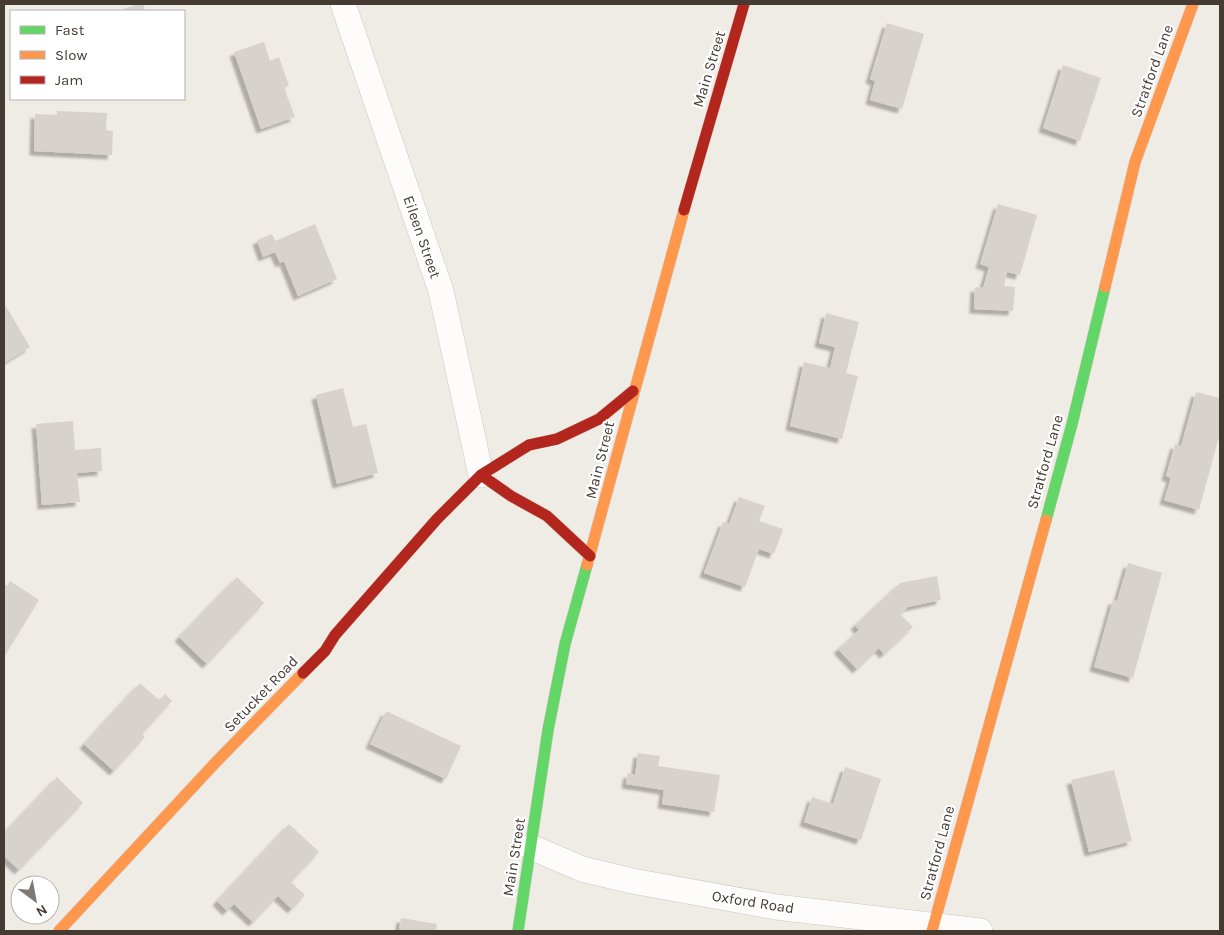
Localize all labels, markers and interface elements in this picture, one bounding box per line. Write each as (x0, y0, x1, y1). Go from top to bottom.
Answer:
legend (10, 10, 185, 100)
text: Fast (55, 21, 85, 39)
street label: Stratford Lane (1127, 22, 1177, 120)
street label: Main Street (689, 28, 729, 110)
text: Slow (55, 46, 87, 64)
text: Jam (55, 71, 83, 89)
street label: Eileen Street (399, 193, 445, 281)
street label: Stratford Lane (1023, 413, 1067, 511)
street label: Main Street (582, 419, 618, 501)
street label: Setucket Road (220, 652, 302, 736)
street label: Stratford Lane (916, 804, 958, 902)
street label: Main Street (499, 816, 529, 898)
north arrow (10, 875, 60, 925)
street label: Oxford Road (711, 887, 795, 917)
text: N (33, 901, 50, 920)

